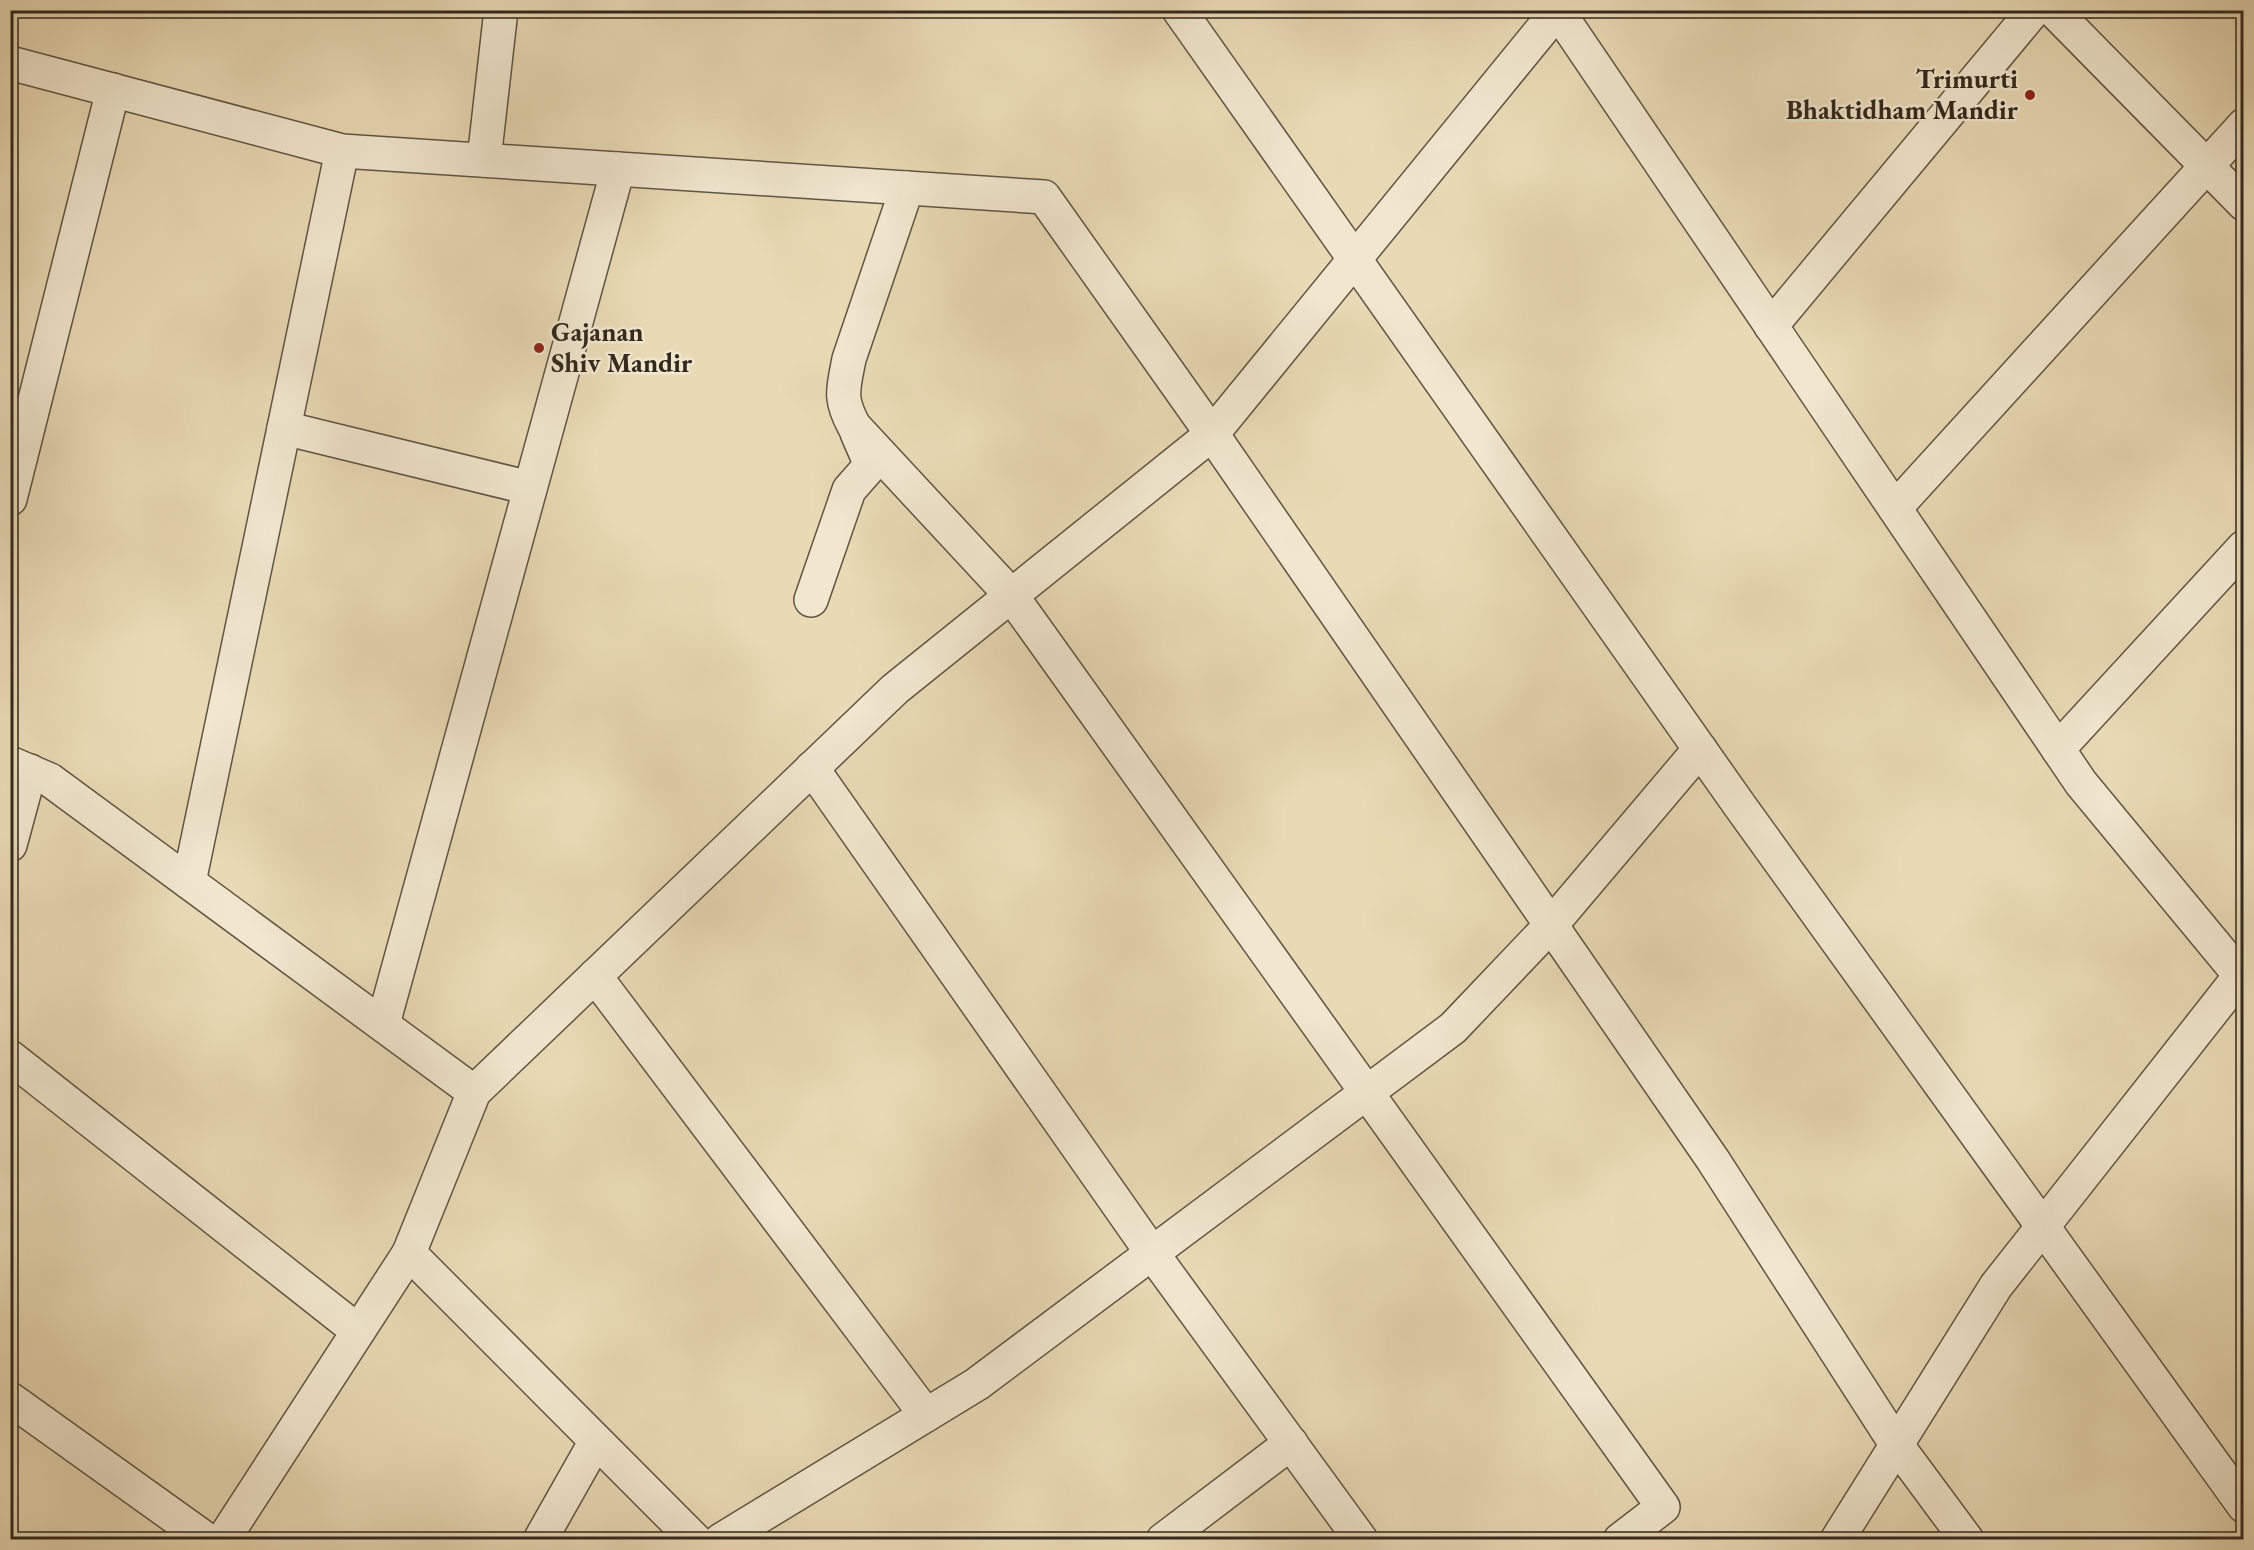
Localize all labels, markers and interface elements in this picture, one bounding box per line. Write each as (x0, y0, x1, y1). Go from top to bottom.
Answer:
place label: Trimurti Bhaktidham Mandir (1786, 61, 2019, 127)
marker: Trimurti Bhaktidham Mandir (2023, 88, 2037, 102)
place label: Gajanan Shiv Mandir (551, 314, 693, 380)
marker: Gajanan Shiv Mandir (532, 341, 546, 355)

